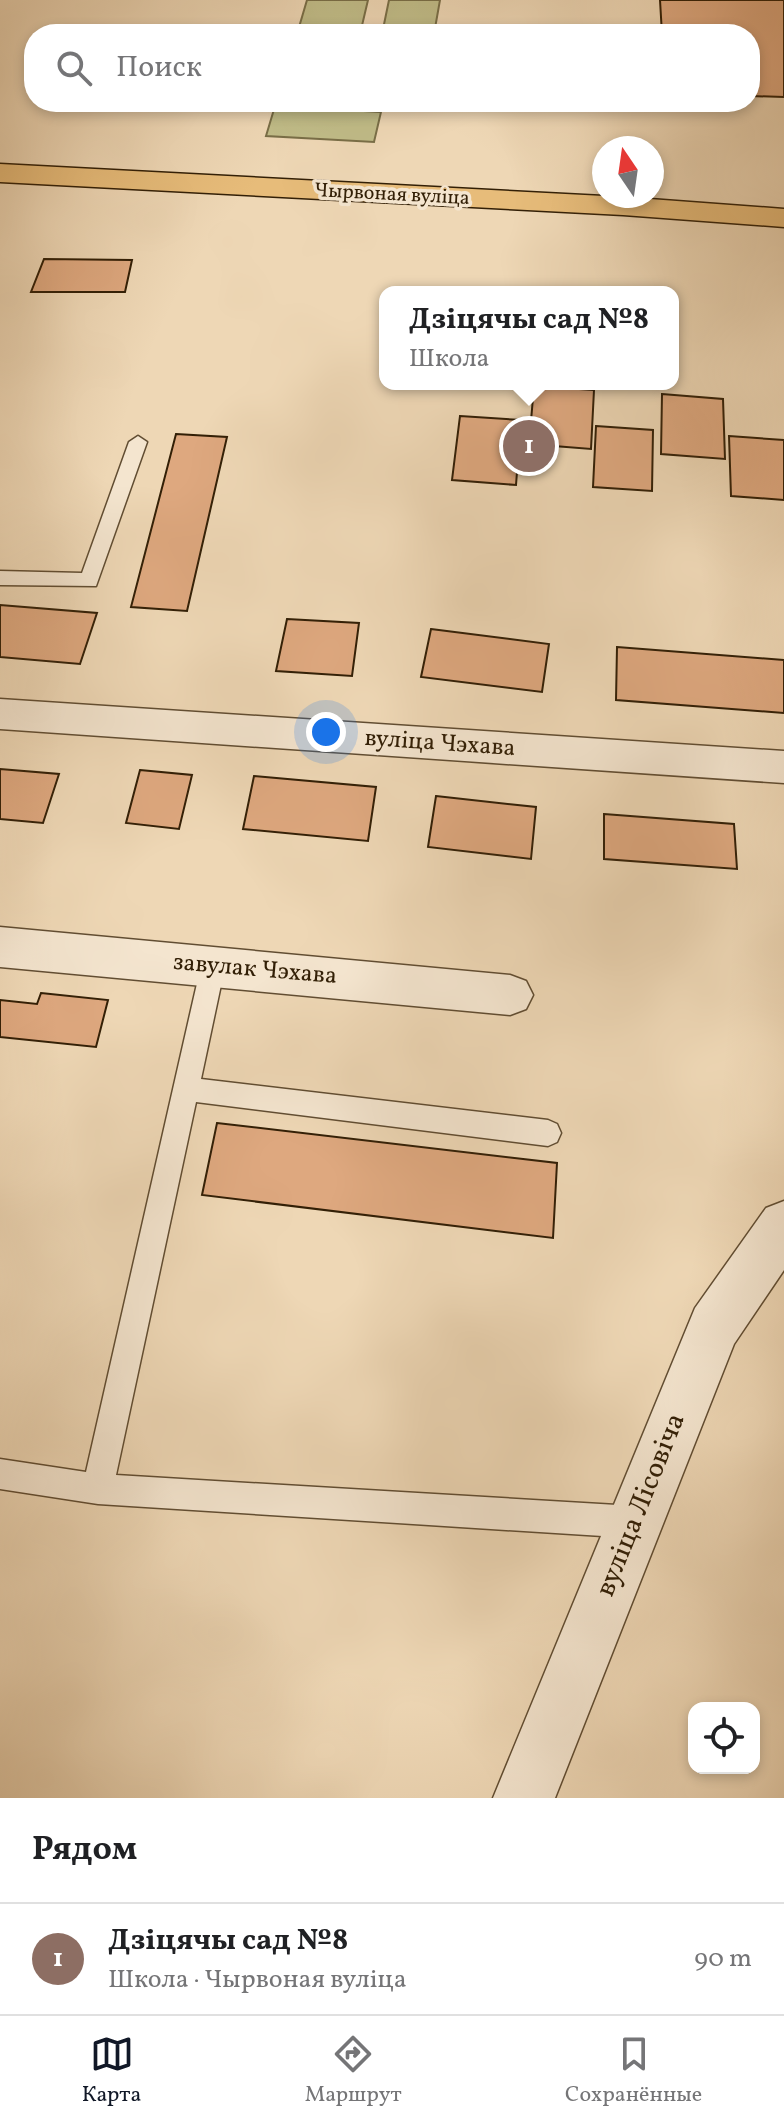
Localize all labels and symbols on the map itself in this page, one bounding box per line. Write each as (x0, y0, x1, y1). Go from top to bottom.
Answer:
north arrow (592, 136, 664, 208)
street label: Чырвоная вуліца (313, 177, 471, 213)
pin: 1 (503, 416, 555, 476)
your location (306, 712, 346, 752)
street label: вуліца Чэхава (363, 722, 517, 766)
street label: завулак Чэхава (172, 946, 338, 994)
street label: вуліца Лісовіча (586, 1407, 696, 1603)

